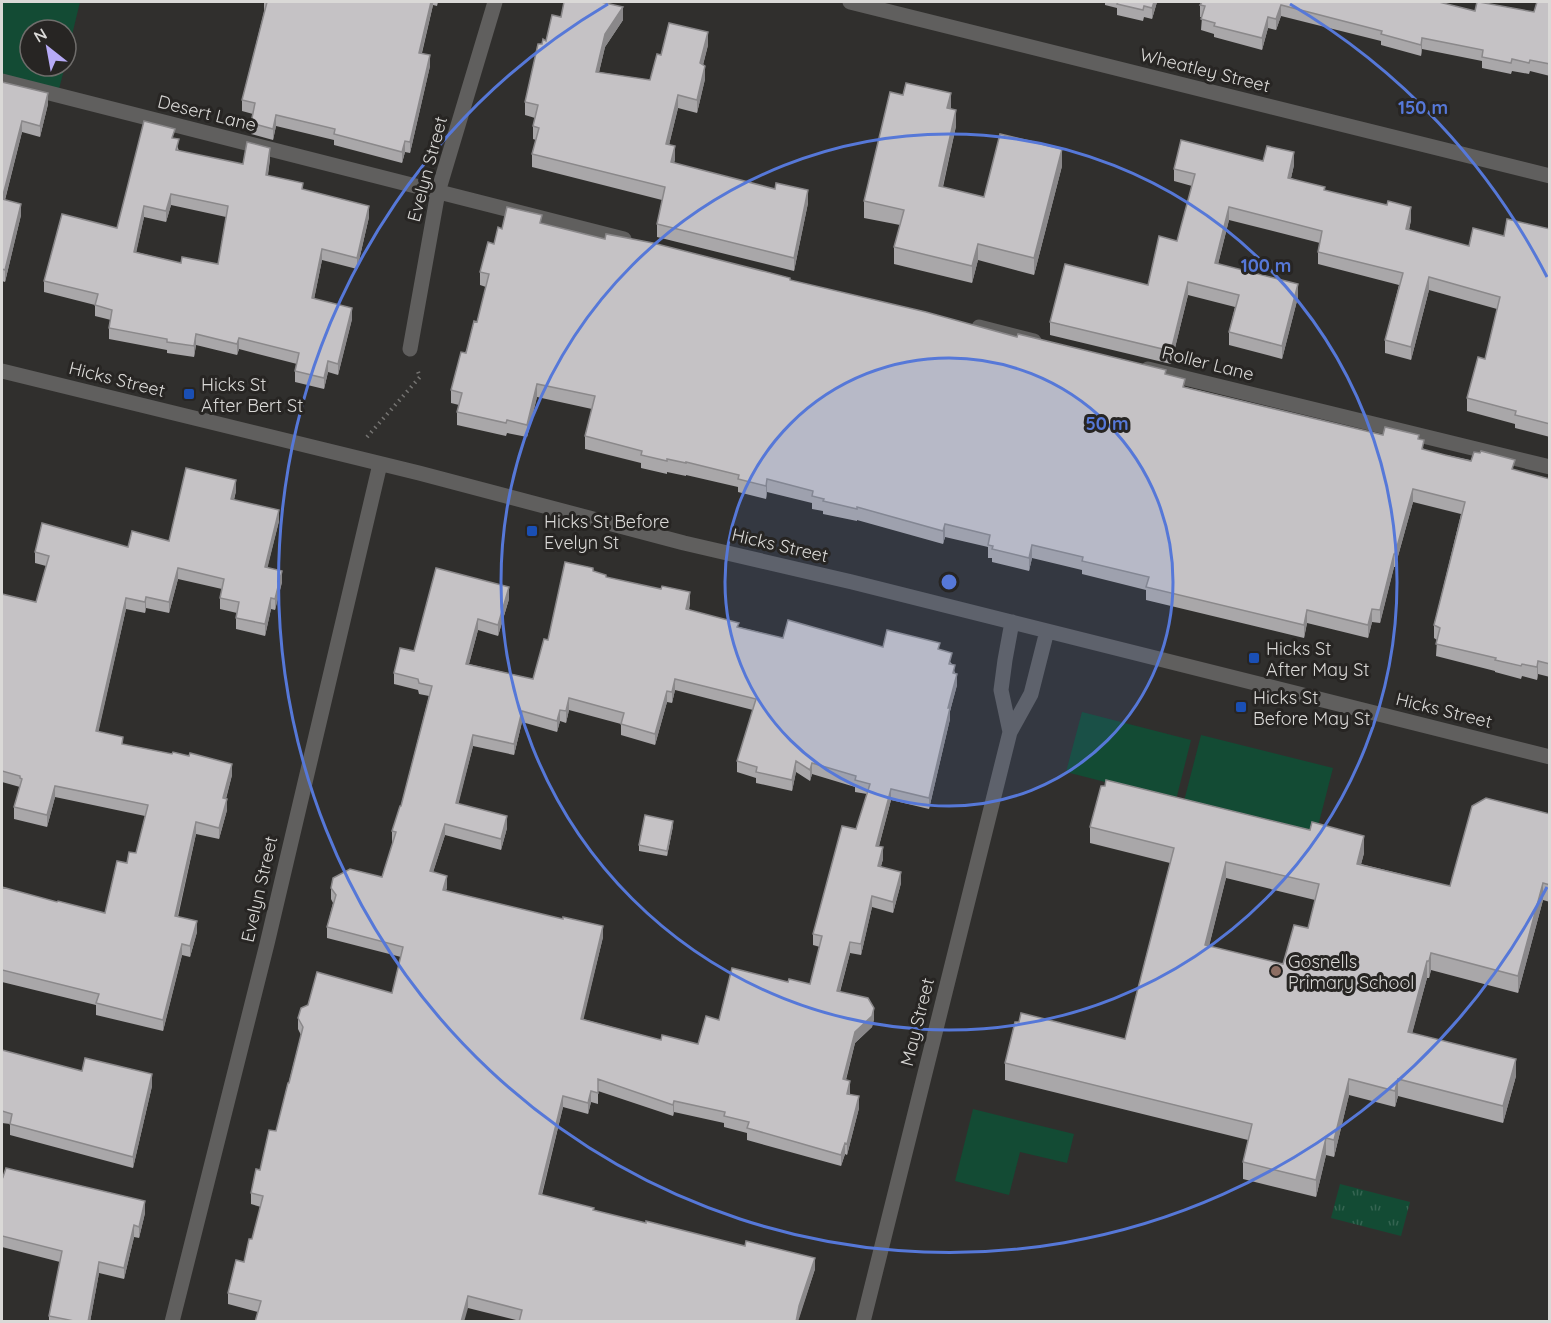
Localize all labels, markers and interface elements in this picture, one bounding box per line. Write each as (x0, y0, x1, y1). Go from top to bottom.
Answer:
north arrow (18, 18, 78, 78)
text: N (30, 24, 50, 47)
street label: Wheatley Street (1138, 43, 1272, 97)
street label: Desert Lane (155, 90, 259, 136)
text: 150 m (1398, 96, 1448, 119)
street label: Evelyn Street (402, 114, 452, 224)
text: 100 m (1241, 254, 1291, 277)
street label: Roller Lane (1160, 340, 1256, 386)
street label: Hicks Street (67, 356, 167, 402)
place label: Hicks St After Bert St (201, 373, 303, 417)
marker: Hicks St After Bert St (182, 387, 196, 401)
text: 50 m (1085, 412, 1129, 435)
place label: Hicks St Before Evelyn St (544, 510, 669, 554)
street label: Hicks Street (730, 523, 830, 567)
marker: Hicks St Before Evelyn St (525, 524, 539, 538)
centre of rings (939, 572, 959, 592)
place label: Hicks St After May St (1266, 637, 1369, 681)
marker: Hicks St After May St (1247, 651, 1261, 665)
place label: Hicks St Before May St (1253, 686, 1370, 730)
street label: Hicks Street (1394, 687, 1494, 733)
marker: Hicks St Before May St (1234, 700, 1248, 714)
street label: Evelyn Street (236, 834, 282, 944)
place label: Gosnells Primary School (1288, 950, 1414, 994)
marker: Gosnells Primary School (1269, 964, 1283, 978)
street label: May Street (895, 975, 939, 1069)

